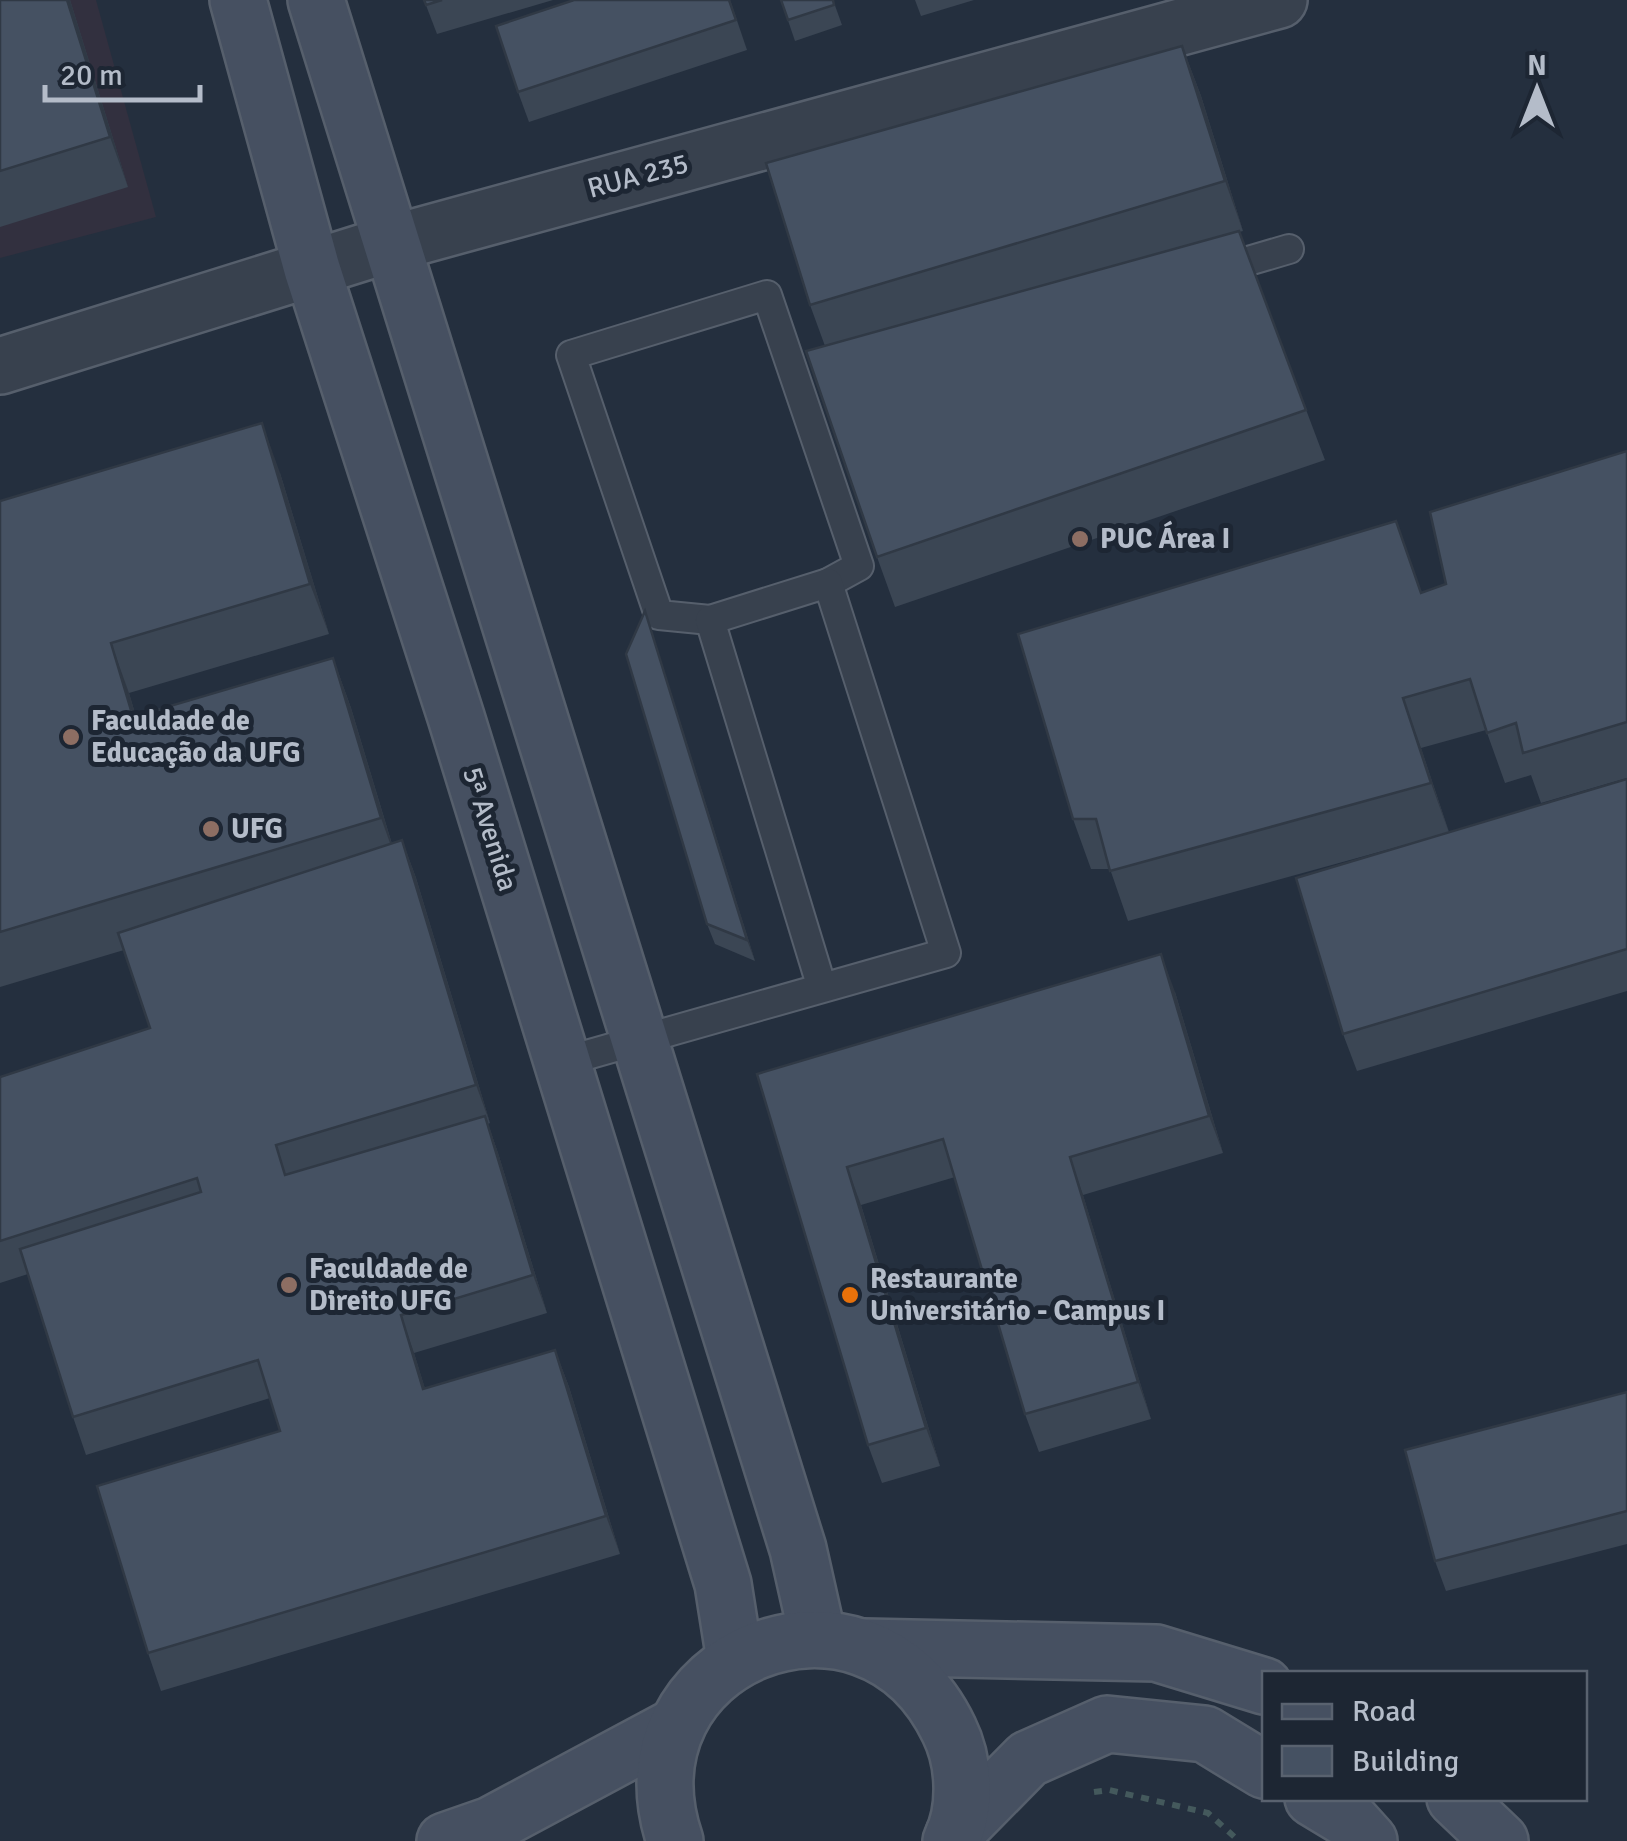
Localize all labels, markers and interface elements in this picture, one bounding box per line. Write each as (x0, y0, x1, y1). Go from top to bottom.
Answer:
scale bar (45, 40, 200, 102)
north arrow (1487, 40, 1587, 140)
text: N (1527, 49, 1547, 83)
text: 20 m (60, 57, 123, 94)
street label: RUA 235 (584, 146, 692, 206)
place label: PUC Área I (1100, 520, 1230, 556)
marker: PUC Área I (1069, 528, 1091, 550)
place label: Faculdade de Educação da UFG (91, 704, 300, 770)
marker: Faculdade de Educação da UFG (60, 726, 82, 748)
street label: 5ª Avenida (455, 763, 525, 895)
place label: UFG (231, 812, 283, 846)
marker: UFG (200, 818, 222, 840)
place label: Faculdade de Direito UFG (309, 1252, 468, 1318)
place label: Restaurante Universitário - Campus I (870, 1262, 1165, 1328)
marker: Faculdade de Direito UFG (278, 1274, 300, 1296)
marker: Restaurante Universitário - Campus I (839, 1284, 861, 1306)
legend (1262, 1671, 1587, 1801)
text: Road (1352, 1693, 1416, 1730)
text: Building (1352, 1743, 1459, 1780)

